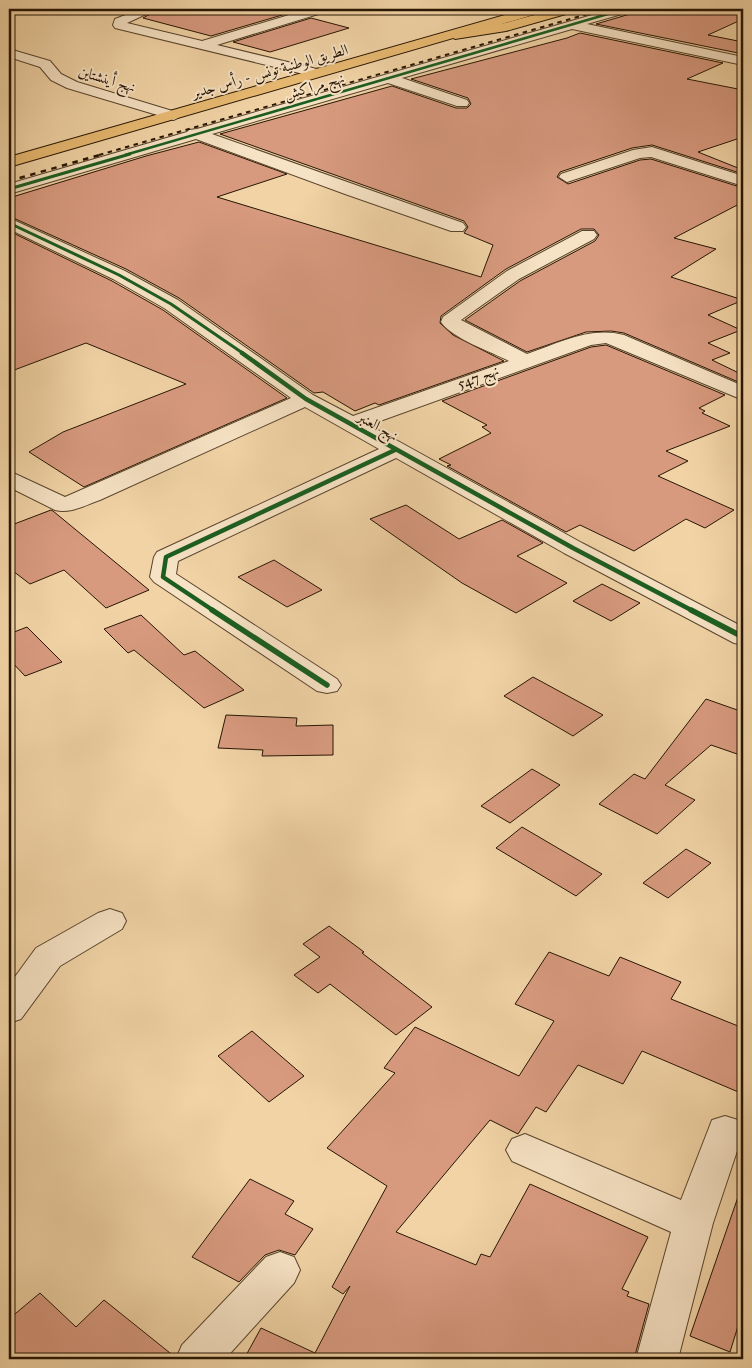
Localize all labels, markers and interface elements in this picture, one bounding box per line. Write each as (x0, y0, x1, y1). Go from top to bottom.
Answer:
street label: الطريق الوطنية تونس - رأس جدير (187, 38, 350, 103)
street label: نهج أينشتاين (75, 60, 138, 101)
street label: نهج مراكش (282, 69, 348, 108)
street label: نهج 547 (455, 361, 503, 398)
street label: نهج العنبر (350, 406, 402, 449)

